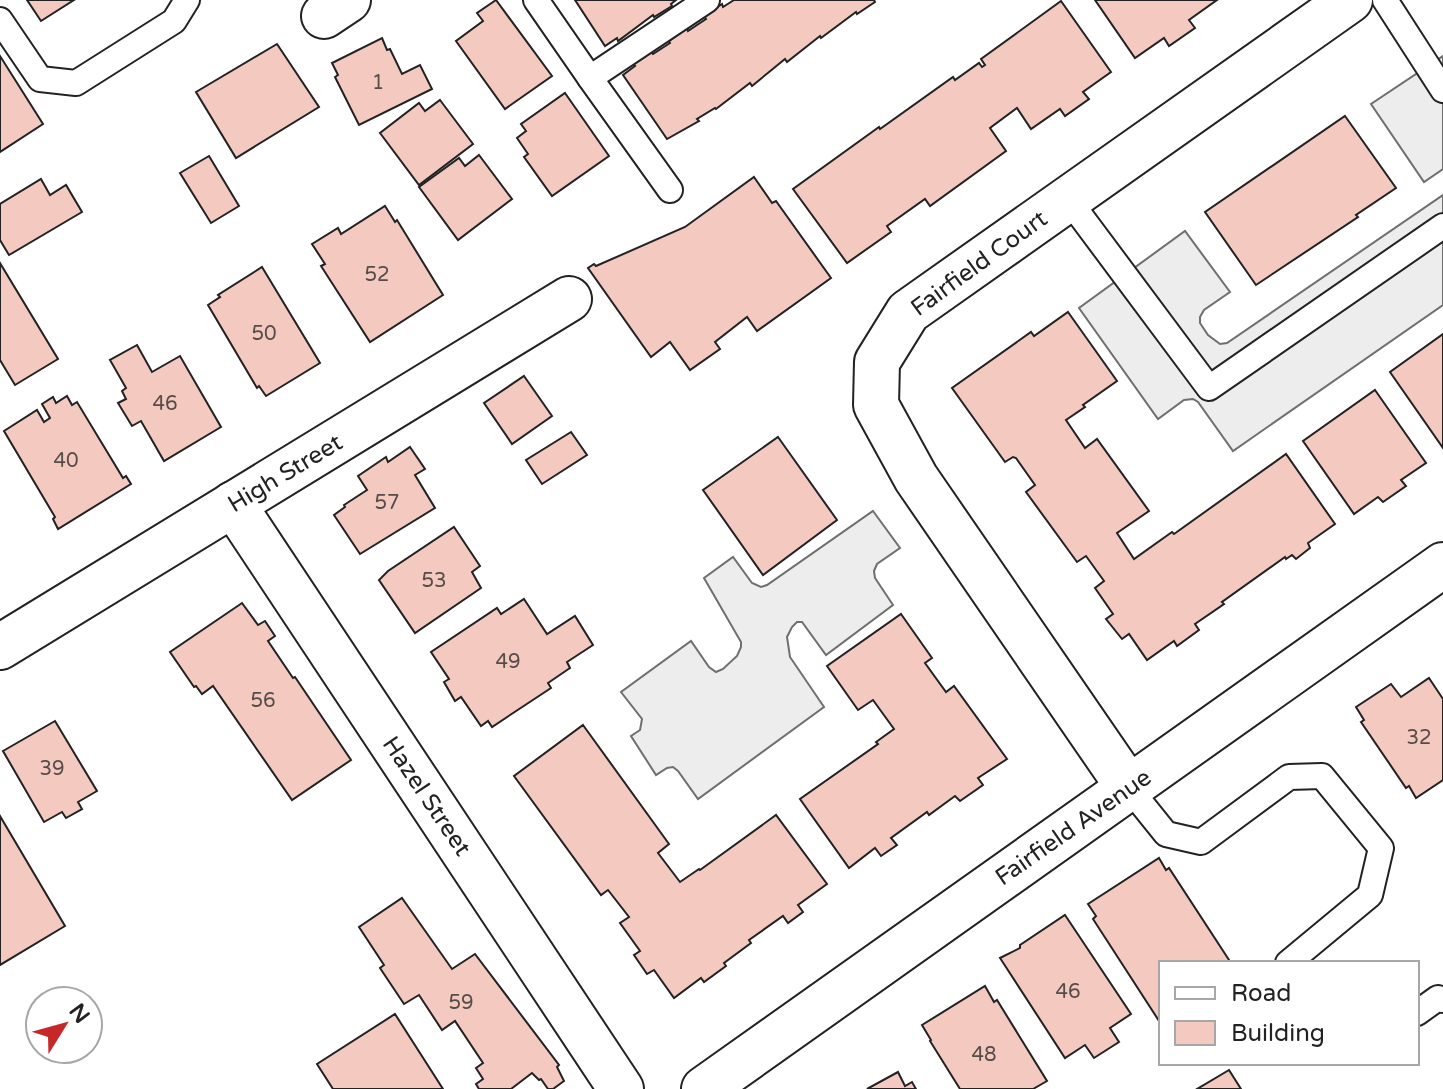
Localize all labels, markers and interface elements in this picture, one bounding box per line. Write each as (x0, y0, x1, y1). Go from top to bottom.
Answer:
house number: 1 (372, 71, 384, 95)
street label: Fairfield Court (905, 204, 1053, 323)
house number: 52 (364, 263, 390, 287)
house number: 50 (251, 322, 277, 346)
house number: 46 (152, 392, 178, 416)
street label: High Street (223, 428, 348, 519)
house number: 40 (53, 449, 79, 473)
house number: 57 (374, 491, 400, 515)
house number: 53 (421, 569, 447, 593)
house number: 49 (495, 650, 521, 674)
house number: 56 (250, 689, 276, 713)
house number: 32 (1406, 726, 1432, 750)
street label: Hazel Street (376, 731, 477, 862)
house number: 39 (39, 757, 65, 781)
street label: Fairfield Avenue (990, 763, 1157, 892)
legend (1159, 961, 1419, 1065)
text: Road (1231, 979, 1291, 1008)
house number: 46 (1055, 980, 1081, 1004)
north arrow (24, 985, 104, 1065)
house number: 59 (448, 991, 474, 1015)
text: N (63, 999, 95, 1028)
text: Building (1231, 1019, 1325, 1048)
house number: 48 (971, 1043, 997, 1067)

